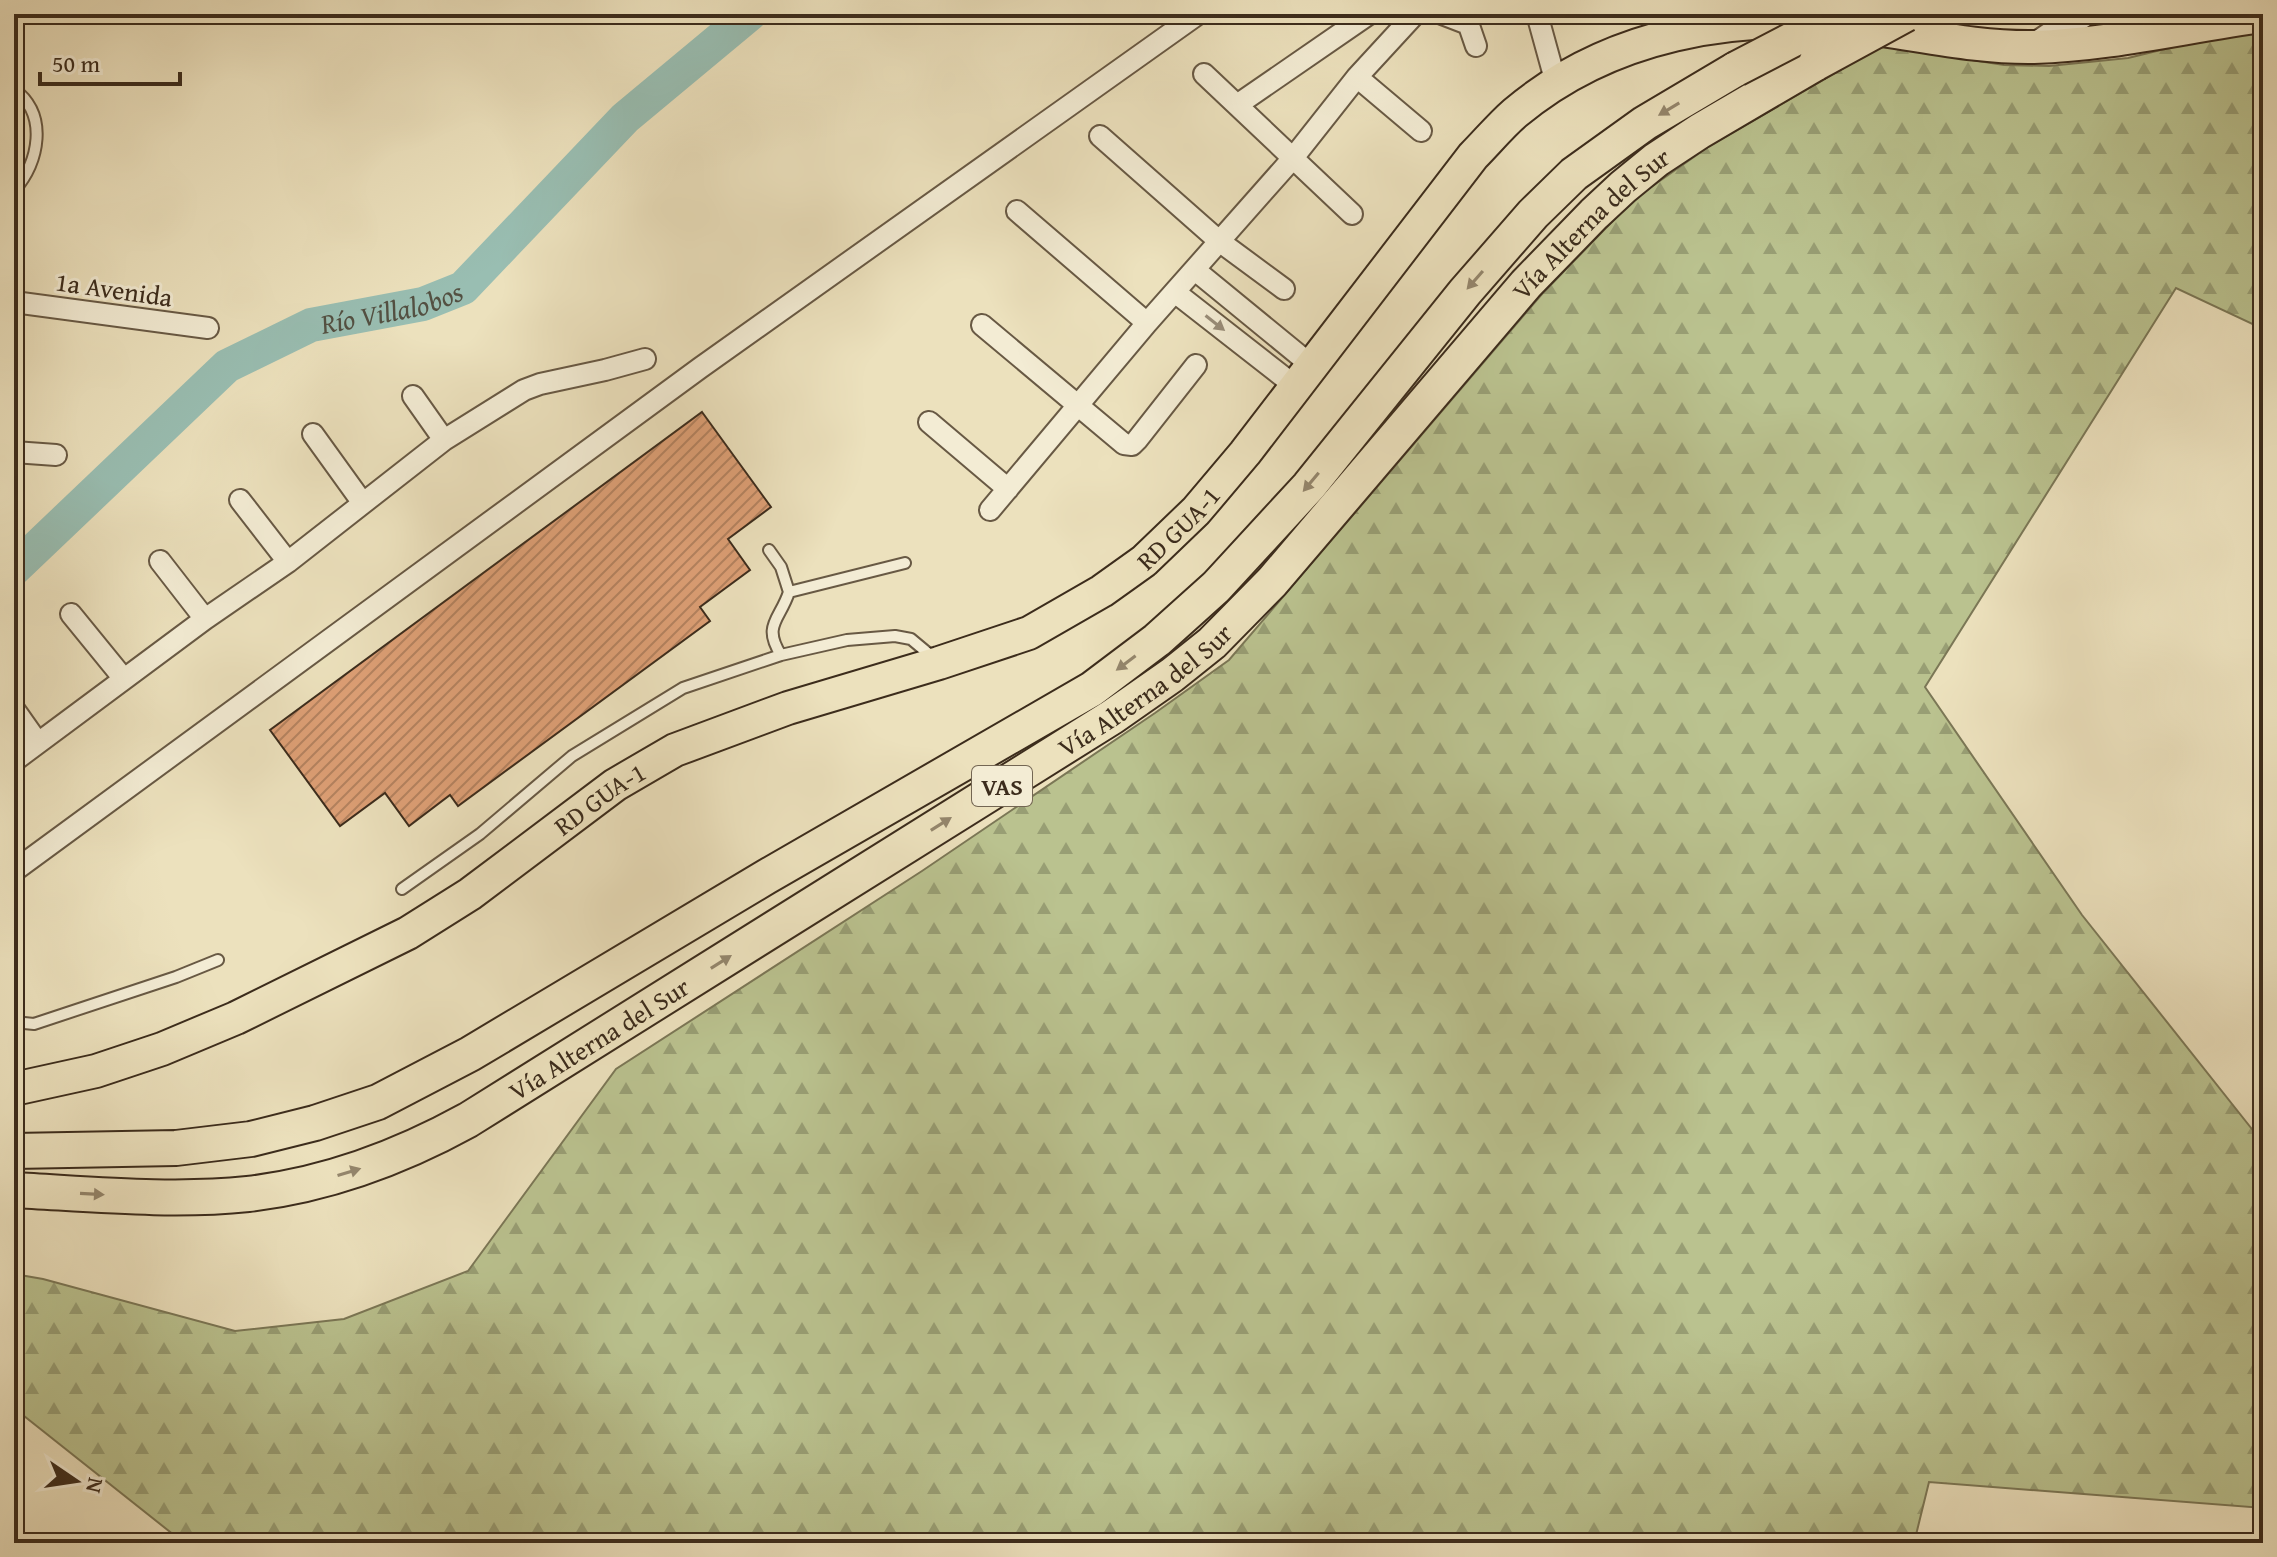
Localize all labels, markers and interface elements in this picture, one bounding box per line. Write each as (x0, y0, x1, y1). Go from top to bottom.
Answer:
scale bar (40, 36, 180, 86)
text: 50 m (52, 46, 100, 81)
one-way arrow (1658, 102, 1680, 116)
street label: Vía Alterna del Sur (1502, 137, 1677, 308)
street label: 1a Avenida (53, 262, 176, 317)
water label: Río Villalobos (316, 270, 468, 344)
one-way arrow (1467, 271, 1485, 290)
one-way arrow (1205, 314, 1225, 330)
one-way arrow (1303, 472, 1320, 492)
street label: RD GUA-1 (1127, 477, 1229, 579)
street label: Vía Alterna del Sur (1050, 614, 1241, 766)
one-way arrow (1116, 655, 1136, 671)
street label: RD GUA-1 (545, 752, 653, 844)
road number: VAS (972, 766, 1032, 806)
one-way arrow (930, 817, 952, 831)
one-way arrow (710, 954, 731, 969)
street label: Vía Alterna del Sur (501, 967, 697, 1110)
one-way arrow (338, 1165, 362, 1178)
one-way arrow (80, 1187, 105, 1200)
north arrow (36, 1441, 116, 1521)
text: N (78, 1475, 113, 1497)

